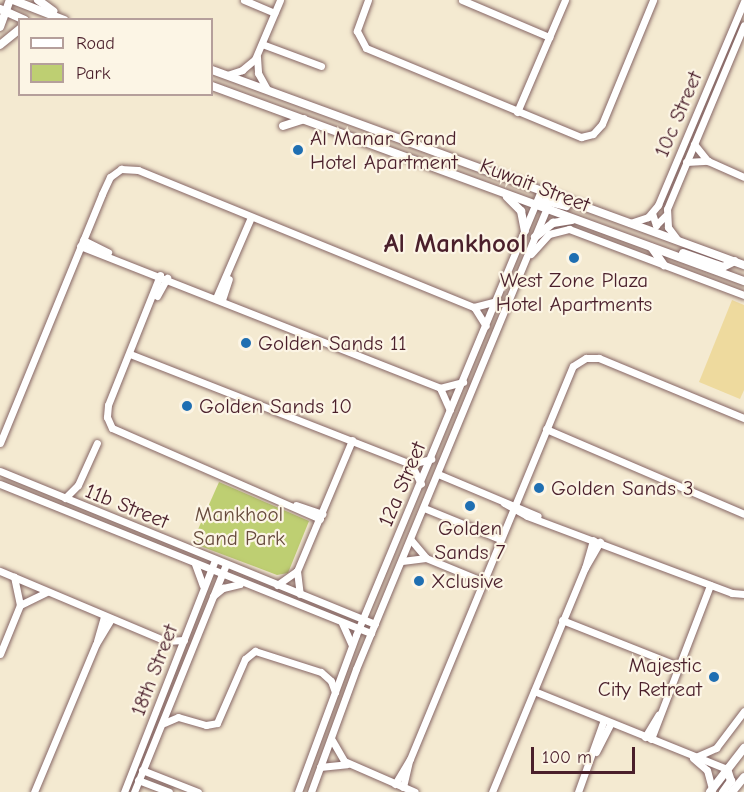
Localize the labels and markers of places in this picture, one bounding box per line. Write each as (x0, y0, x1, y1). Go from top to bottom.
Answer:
place label: Al Manar Grand Hotel Apartment (310, 125, 458, 175)
marker: Al Manar Grand Hotel Apartment (291, 143, 305, 157)
marker: West Zone Plaza Hotel Apartments (567, 251, 581, 265)
place label: West Zone Plaza Hotel Apartments (496, 267, 652, 317)
place label: Golden Sands 11 (258, 330, 407, 356)
marker: Golden Sands 11 (239, 336, 253, 350)
place label: Golden Sands 10 (199, 393, 352, 419)
marker: Golden Sands 10 (180, 399, 194, 413)
place label: Golden Sands 3 (551, 475, 694, 501)
marker: Golden Sands 3 (532, 481, 546, 495)
marker: Golden Sands 7 (463, 499, 477, 513)
place label: Golden Sands 7 (435, 515, 505, 565)
place label: Xclusive (431, 568, 503, 594)
marker: Xclusive (412, 574, 426, 588)
place label: Majestic City Retreat (598, 652, 702, 702)
marker: Majestic City Retreat (707, 670, 721, 684)

